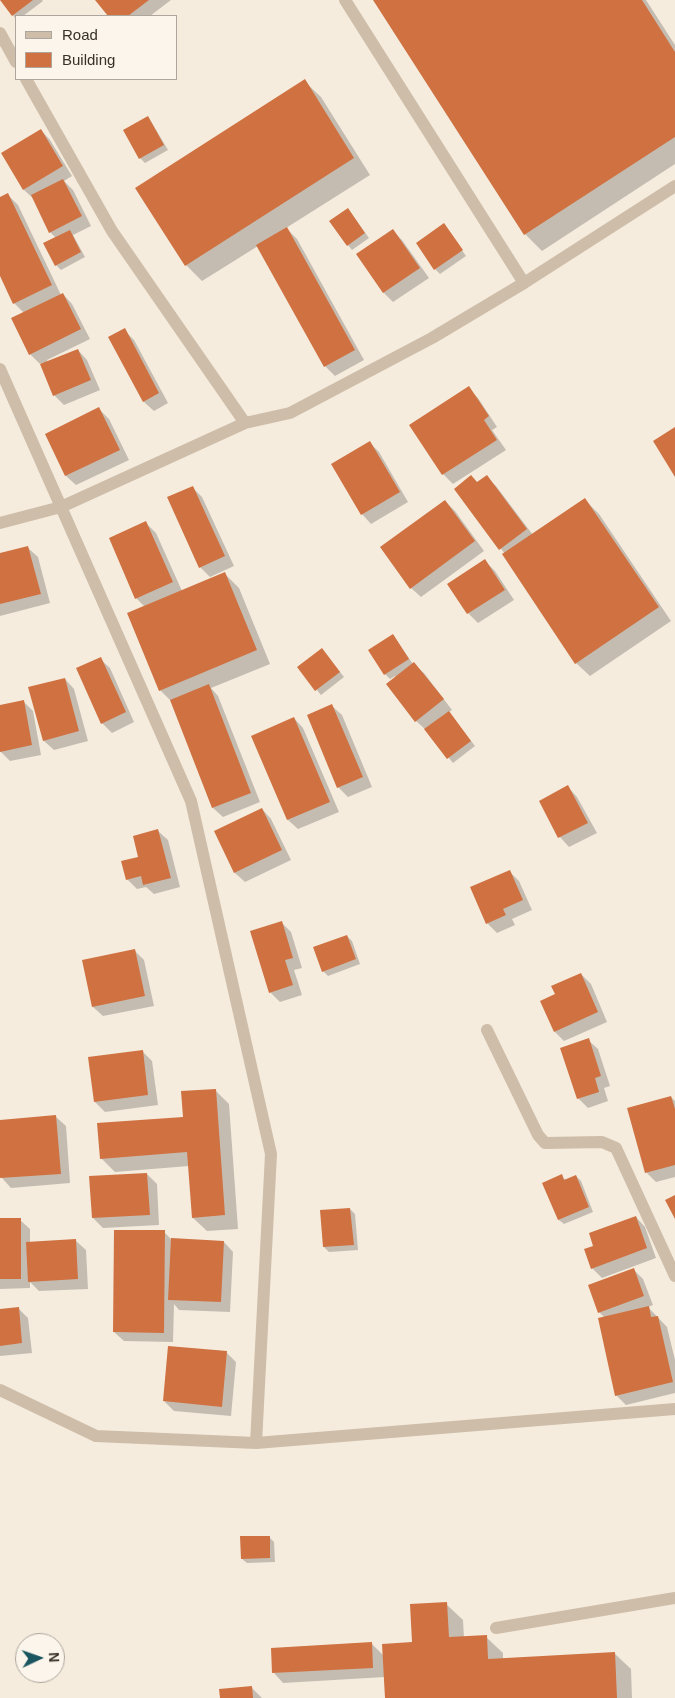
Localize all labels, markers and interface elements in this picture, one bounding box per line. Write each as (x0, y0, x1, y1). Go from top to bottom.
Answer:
legend (15, 15, 178, 80)
text: Road (62, 26, 98, 43)
text: Building (62, 51, 115, 68)
north arrow (15, 1633, 65, 1683)
text: N (46, 1652, 62, 1663)

